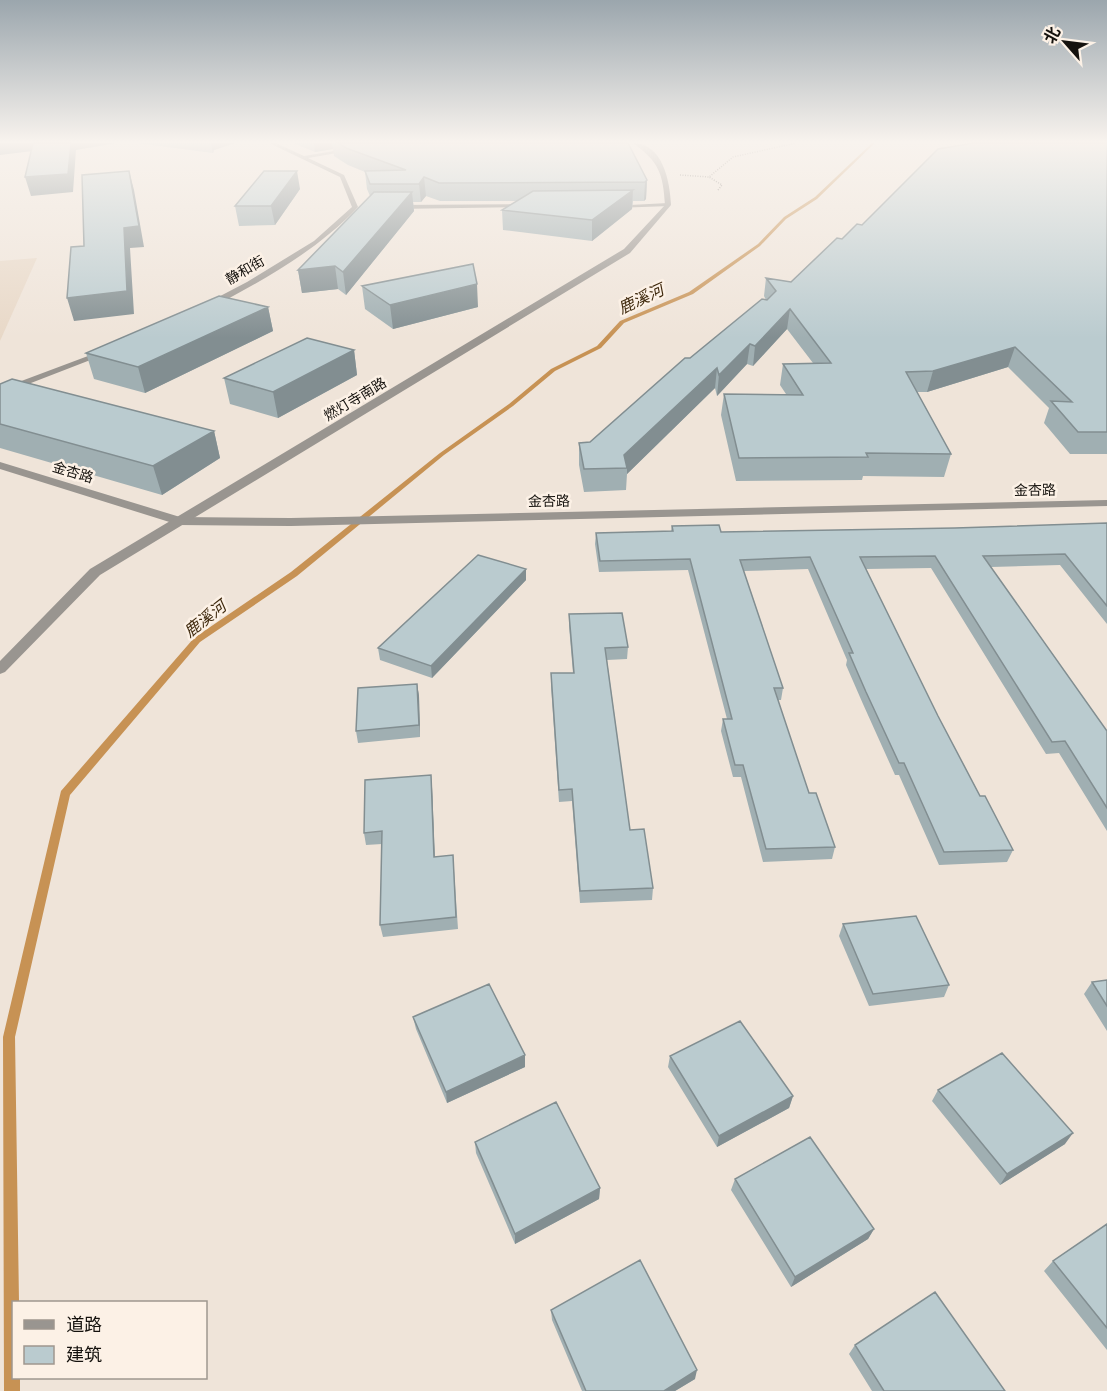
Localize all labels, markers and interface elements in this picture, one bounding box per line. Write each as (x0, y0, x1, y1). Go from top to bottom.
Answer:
north arrow (1035, 12, 1095, 72)
text: 北 (1040, 24, 1064, 47)
street label: 静和街 (223, 253, 267, 287)
water label: 鹿溪河 (615, 279, 669, 318)
street label: 燃灯寺南路 (321, 374, 389, 424)
street label: 金杏路 (51, 458, 95, 486)
street label: 金杏路 (1014, 482, 1056, 498)
street label: 金杏路 (528, 493, 570, 509)
water label: 鹿溪河 (180, 595, 232, 641)
legend (12, 1301, 207, 1379)
text: 道路 (66, 1314, 102, 1335)
text: 建筑 (66, 1344, 102, 1365)

